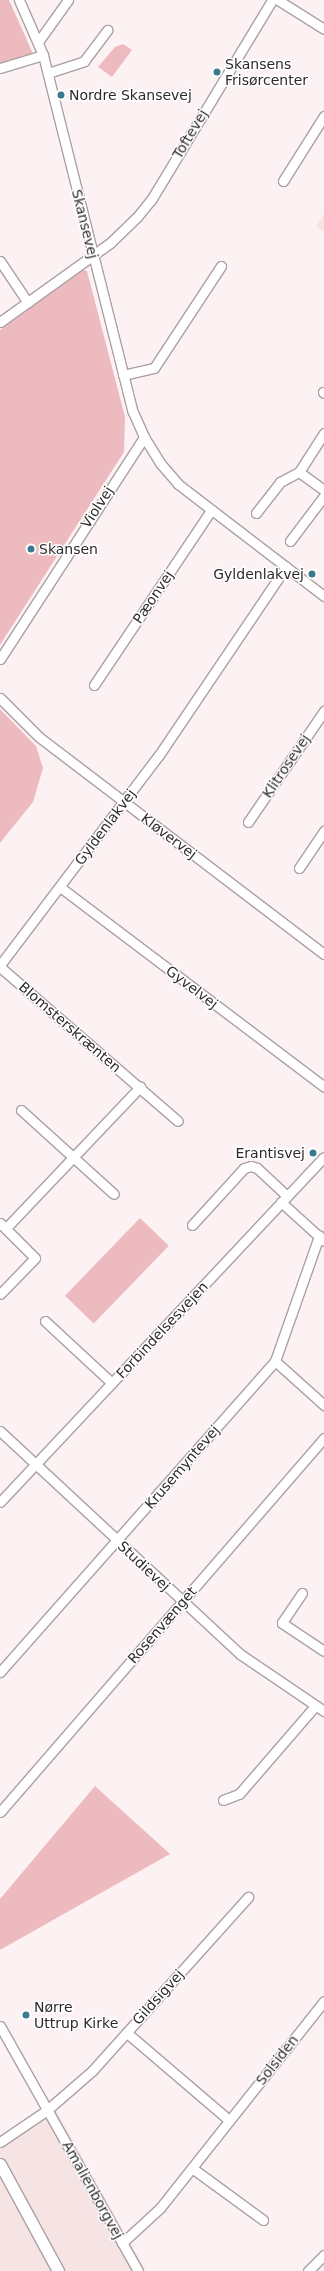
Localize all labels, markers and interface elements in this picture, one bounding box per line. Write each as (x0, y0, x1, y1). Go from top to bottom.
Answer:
place label: Skansens Frisørcenter (225, 56, 308, 88)
marker: Skansens Frisørcenter (212, 67, 222, 77)
place label: Nordre Skansevej (69, 87, 192, 103)
marker: Nordre Skansevej (56, 90, 66, 100)
street label: Toftevej (169, 106, 211, 162)
street label: Skansevej (68, 188, 102, 260)
street label: Violvej (77, 483, 117, 531)
place label: Skansen (39, 541, 98, 557)
marker: Skansen (26, 544, 36, 554)
place label: Gyldenlakvej (213, 566, 304, 582)
street label: Pæonvej (129, 567, 177, 627)
marker: Gyldenlakvej (307, 569, 317, 579)
street label: Klitrosevej (259, 731, 313, 801)
street label: Gyldenlakvej (71, 786, 139, 868)
street label: Kløvervej (138, 810, 200, 862)
street label: Gyvelvej (163, 962, 221, 1012)
street label: Blomsterskrænten (16, 978, 124, 1076)
place label: Erantisvej (235, 1145, 305, 1161)
marker: Erantisvej (308, 1148, 318, 1158)
street label: Forbindelsesvejen (113, 1278, 211, 1382)
street label: Krusemyntevej (141, 1422, 223, 1512)
street label: Studievej (114, 1538, 174, 1594)
street label: Rosenvænget (124, 1583, 200, 1667)
street label: Gildsigvej (129, 1966, 187, 2028)
place label: Nørre Uttrup Kirke (34, 1999, 118, 2032)
marker: Nørre Uttrup Kirke (21, 2010, 31, 2020)
street label: Solsiden (252, 2032, 302, 2088)
street label: Amalienborgvej (59, 2138, 127, 2242)

